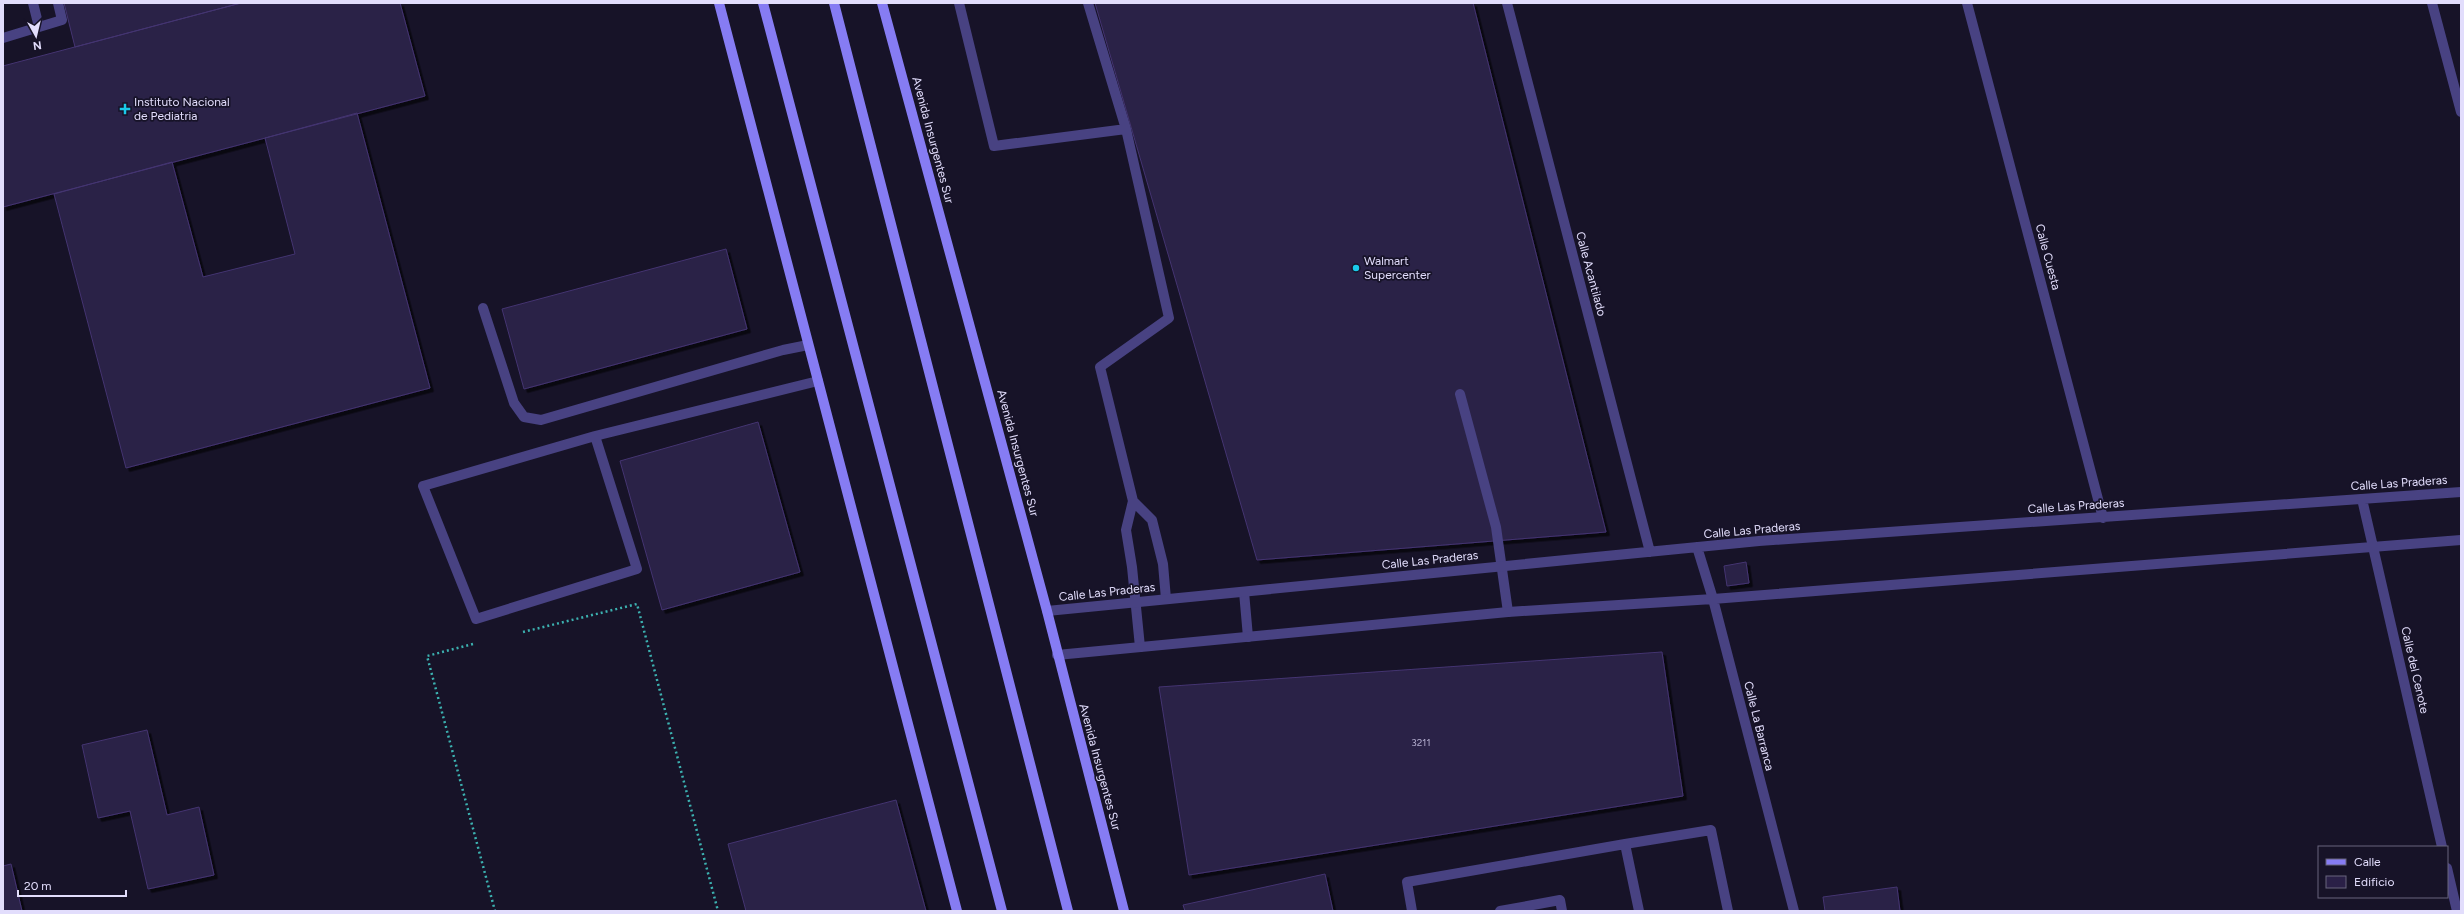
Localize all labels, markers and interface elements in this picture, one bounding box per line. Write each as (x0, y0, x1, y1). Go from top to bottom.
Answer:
north arrow (16, 16, 56, 56)
text: N (32, 38, 42, 52)
street label: Avenida Insurgentes Sur (909, 75, 957, 205)
place label: Instituto Nacional de Pediatria (134, 95, 230, 123)
marker: Instituto Nacional de Pediatria (119, 103, 131, 115)
street label: Calle Cuesta (2032, 222, 2064, 292)
street label: Calle Acantilado (1573, 230, 1609, 318)
place label: Walmart Supercenter (1364, 254, 1431, 282)
marker: Walmart Supercenter (1351, 263, 1361, 273)
street label: Avenida Insurgentes Sur (994, 388, 1042, 518)
street label: Calle Las Praderas (2350, 473, 2448, 493)
street label: Calle Las Praderas (2027, 496, 2125, 516)
street label: Calle Las Praderas (1703, 519, 1801, 541)
street label: Calle Las Praderas (1381, 548, 1479, 572)
street label: Calle Las Praderas (1058, 580, 1156, 604)
street label: Calle del Cenote (2398, 625, 2432, 715)
street label: Calle La Barranca (1741, 680, 1777, 772)
street label: Avenida Insurgentes Sur (1076, 702, 1124, 832)
house number: 3211 (1411, 736, 1431, 749)
legend (2318, 846, 2448, 898)
text: Calle (2354, 855, 2381, 869)
scale bar (18, 872, 126, 898)
text: Edificio (2354, 875, 2394, 889)
text: 20 m (24, 879, 52, 893)

